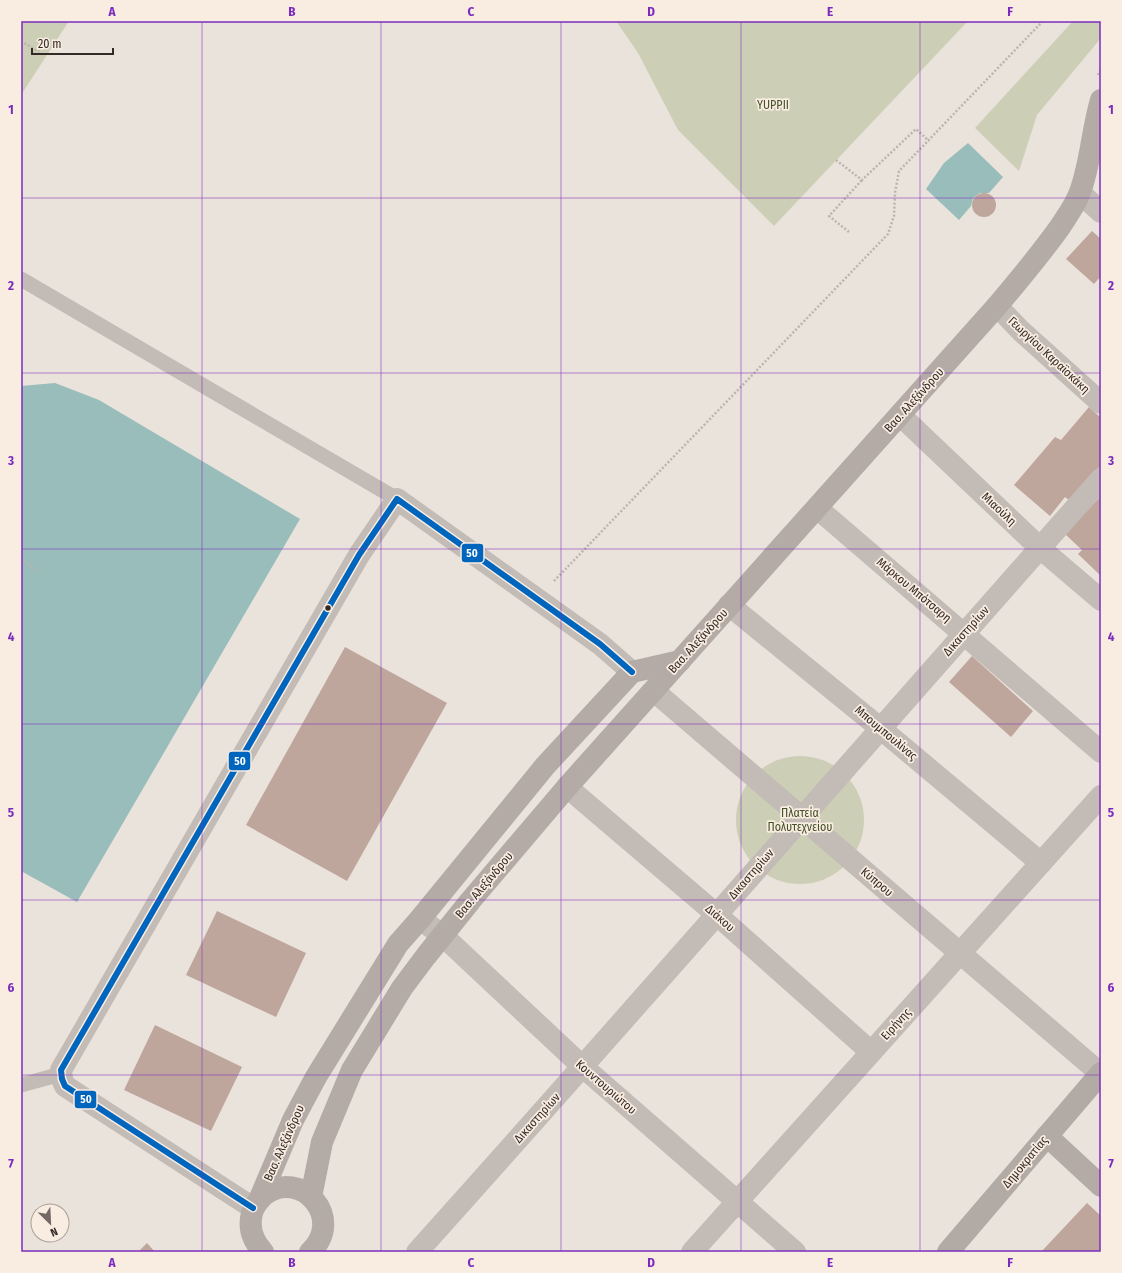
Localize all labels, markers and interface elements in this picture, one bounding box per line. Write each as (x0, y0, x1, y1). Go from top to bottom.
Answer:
text: A (107, 4, 116, 19)
text: B (288, 4, 296, 19)
text: C (468, 4, 475, 19)
text: D (647, 4, 655, 19)
text: E (827, 4, 833, 19)
text: F (1007, 4, 1013, 19)
scale bar (32, 30, 113, 56)
text: 20 m (38, 37, 62, 51)
park label: YUPPII (757, 98, 789, 112)
text: 1 (8, 102, 14, 117)
text: 1 (1108, 102, 1114, 117)
text: 2 (7, 278, 14, 293)
text: 2 (1107, 278, 1114, 293)
street label: Γεωργίου Καραϊσκάκη (1005, 314, 1093, 396)
street label: Βασ. Αλεξάνδρου (881, 365, 947, 435)
text: 3 (7, 453, 14, 468)
text: 3 (1107, 453, 1114, 468)
street label: Μιαούλη (979, 490, 1019, 528)
line badge: 50 (461, 543, 484, 563)
text: 50 (466, 547, 478, 560)
street label: Μάρκου Μπότσαρη (874, 555, 954, 625)
unlabelled marker (323, 603, 333, 613)
street label: Δικαστηρίων (940, 603, 992, 659)
street label: Βασ. Αλεξάνδρου (665, 606, 731, 676)
text: 4 (8, 629, 15, 644)
text: 4 (1108, 629, 1115, 644)
street label: Μπουμπουλίνας (852, 703, 920, 763)
line badge: 50 (228, 751, 251, 771)
text: 50 (234, 755, 246, 768)
text: 5 (8, 805, 14, 820)
text: 5 (1108, 805, 1114, 820)
park label: Πλατεία Πολυτεχνείου (767, 806, 833, 834)
street label: Δικαστηρίων (725, 845, 777, 902)
street label: Βασ. Αλεξάνδρου (452, 849, 516, 921)
street label: Κύπρου (858, 865, 896, 899)
street label: Διάκου (703, 902, 737, 934)
text: 6 (8, 980, 15, 995)
text: 6 (1108, 980, 1115, 995)
street label: Ειρήνης (878, 1005, 914, 1043)
street label: Κουντουριώτου (573, 1057, 639, 1117)
line badge: 50 (74, 1090, 97, 1109)
street label: Δικαστηρίων (511, 1090, 563, 1146)
text: 50 (80, 1093, 92, 1106)
street label: Βασ. Αλεξάνδρου (261, 1103, 307, 1183)
street label: Δημοκρατίας (999, 1133, 1051, 1191)
text: 7 (8, 1156, 14, 1171)
text: 7 (1108, 1156, 1114, 1171)
north arrow (30, 1203, 70, 1243)
text: N (48, 1224, 60, 1239)
text: A (107, 1255, 116, 1270)
text: B (288, 1255, 296, 1270)
text: C (468, 1255, 475, 1270)
text: D (647, 1255, 655, 1270)
text: E (827, 1255, 833, 1270)
text: F (1007, 1255, 1013, 1270)

